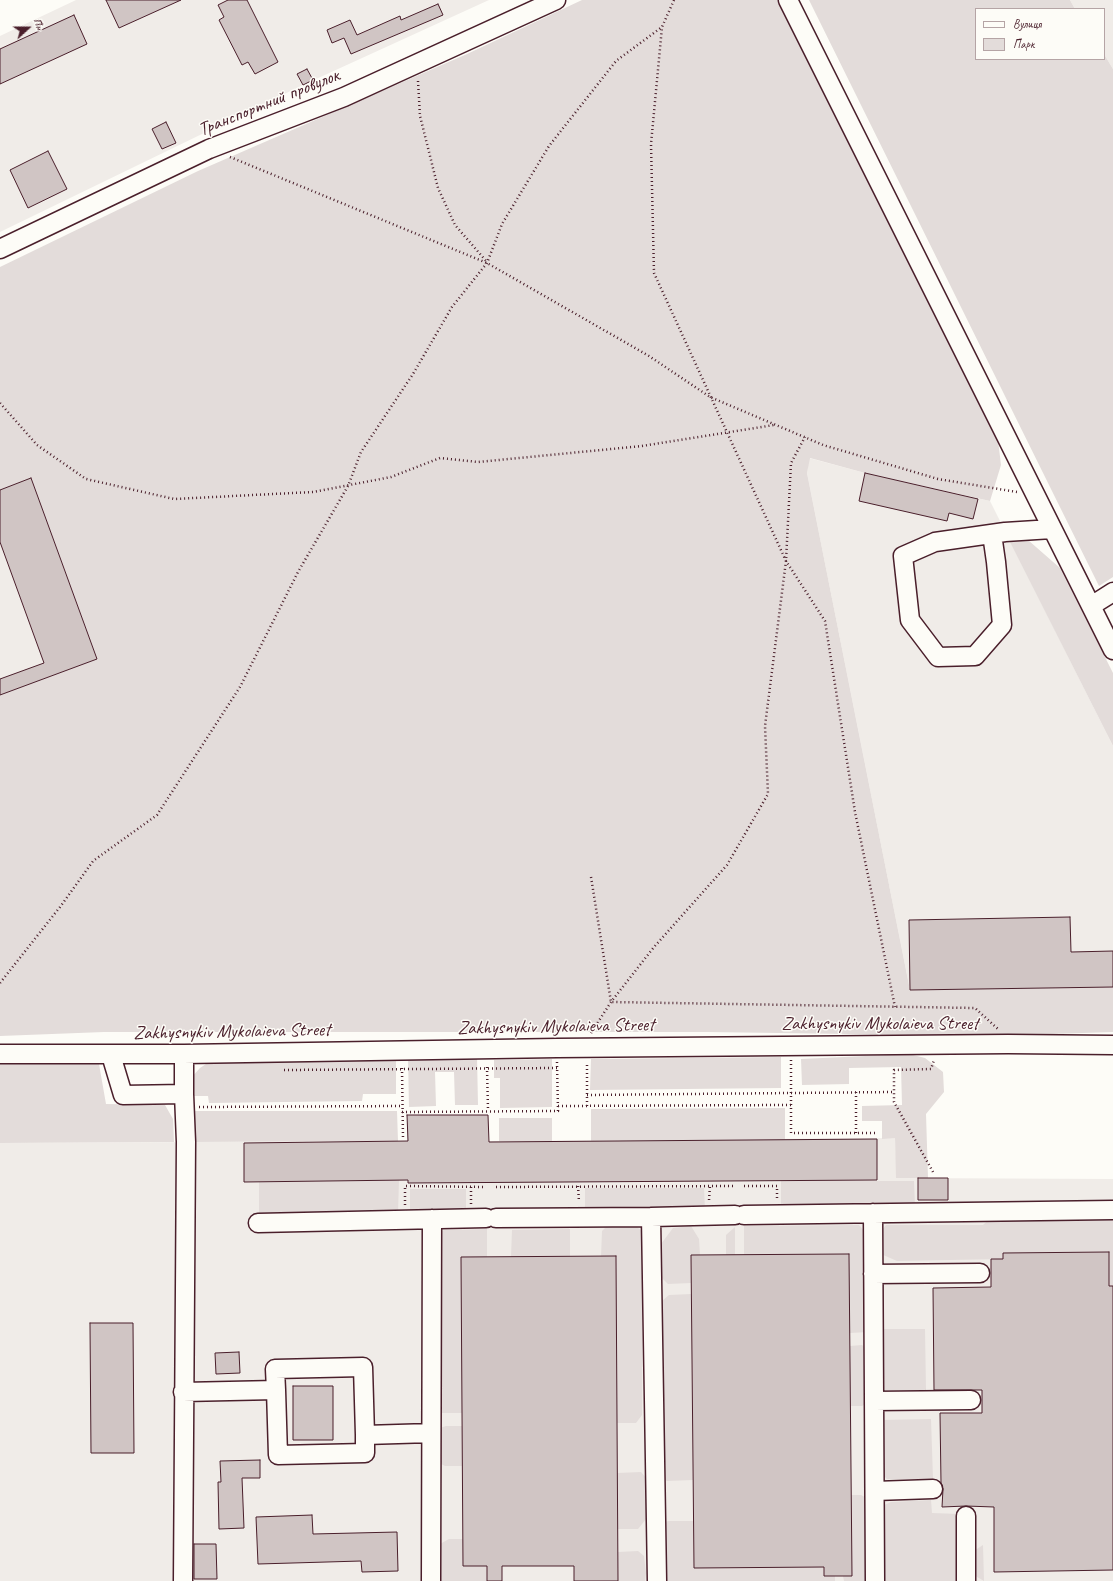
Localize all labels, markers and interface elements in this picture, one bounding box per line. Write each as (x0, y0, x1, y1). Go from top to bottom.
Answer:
north arrow (8, 8, 48, 48)
legend (975, 8, 1105, 60)
text: Пн (31, 16, 48, 32)
text: Вулиця (1013, 16, 1041, 32)
text: Парк (1013, 36, 1034, 52)
street label: Транспортний провулок (195, 64, 343, 142)
street label: Zakhysnykiv Mykolaieva Street (781, 1013, 979, 1035)
street label: Zakhysnykiv Mykolaieva Street (457, 1014, 655, 1040)
street label: Zakhysnykiv Mykolaieva Street (133, 1019, 331, 1045)

